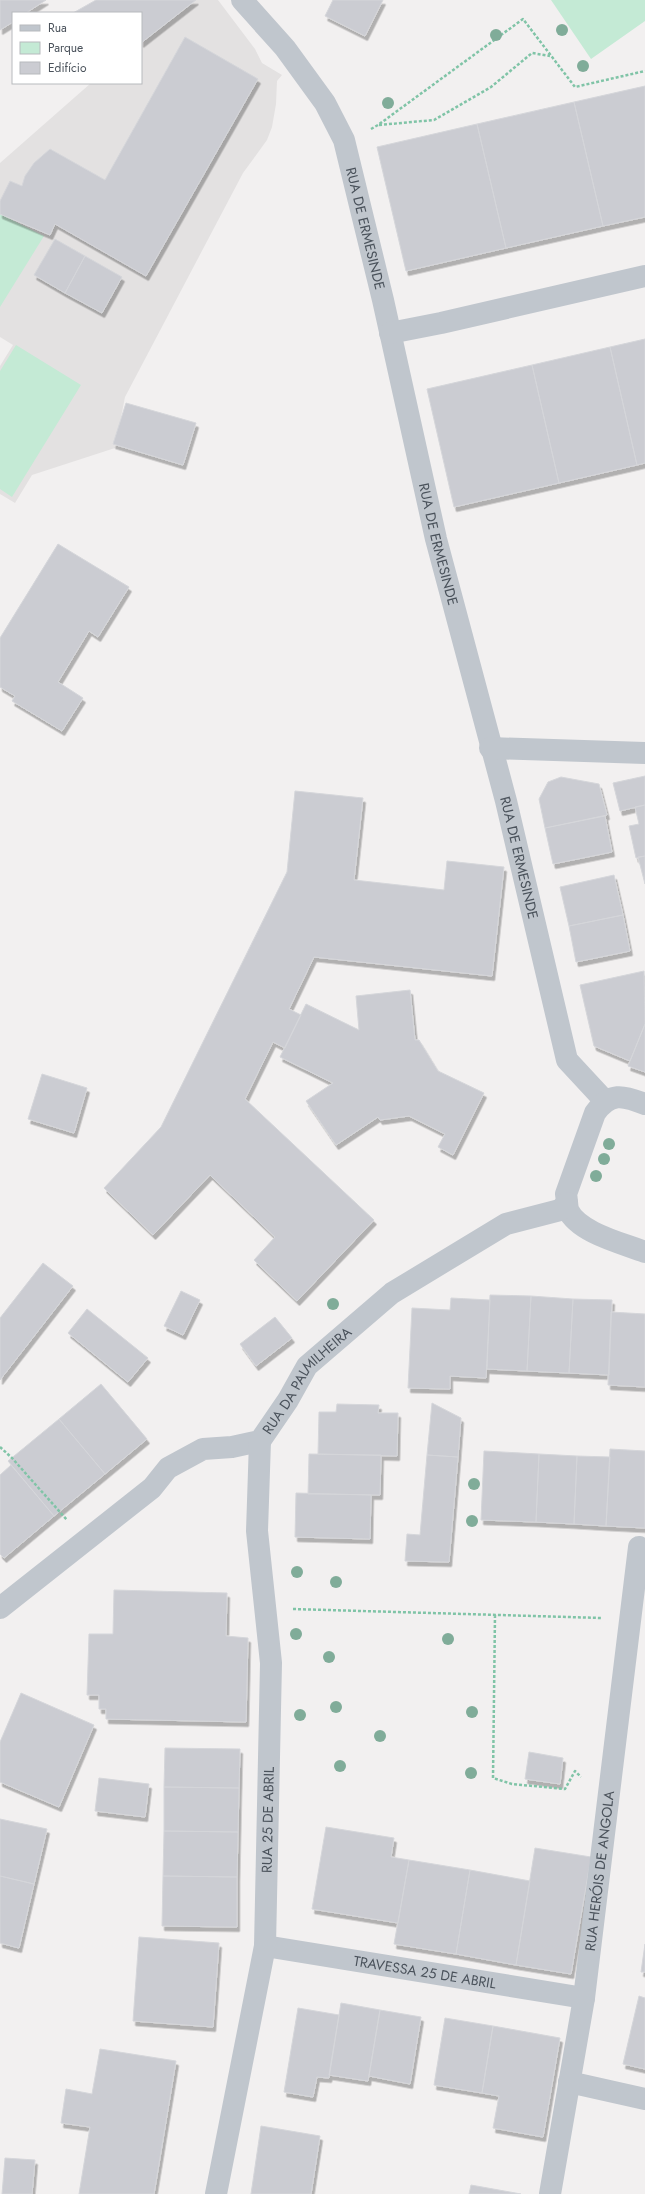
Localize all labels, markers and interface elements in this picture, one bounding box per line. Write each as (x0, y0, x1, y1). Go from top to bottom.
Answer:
legend (12, 12, 142, 84)
text: Rua (48, 19, 67, 37)
text: Parque (48, 39, 83, 57)
text: Edifício (48, 59, 87, 77)
street label: RUA DE ERMESINDE (341, 165, 390, 292)
street label: RUA DE ERMESINDE (414, 481, 463, 607)
street label: RUA DE ERMESINDE (495, 794, 543, 921)
street label: RUA DA PALMILHEIRA (257, 1322, 356, 1438)
street label: RUA 25 DE ABRIL (257, 1766, 279, 1873)
street label: RUA HERÓIS DE ANGOLA (580, 1789, 619, 1952)
street label: TRAVESSA 25 DE ABRIL (352, 1951, 498, 1994)

